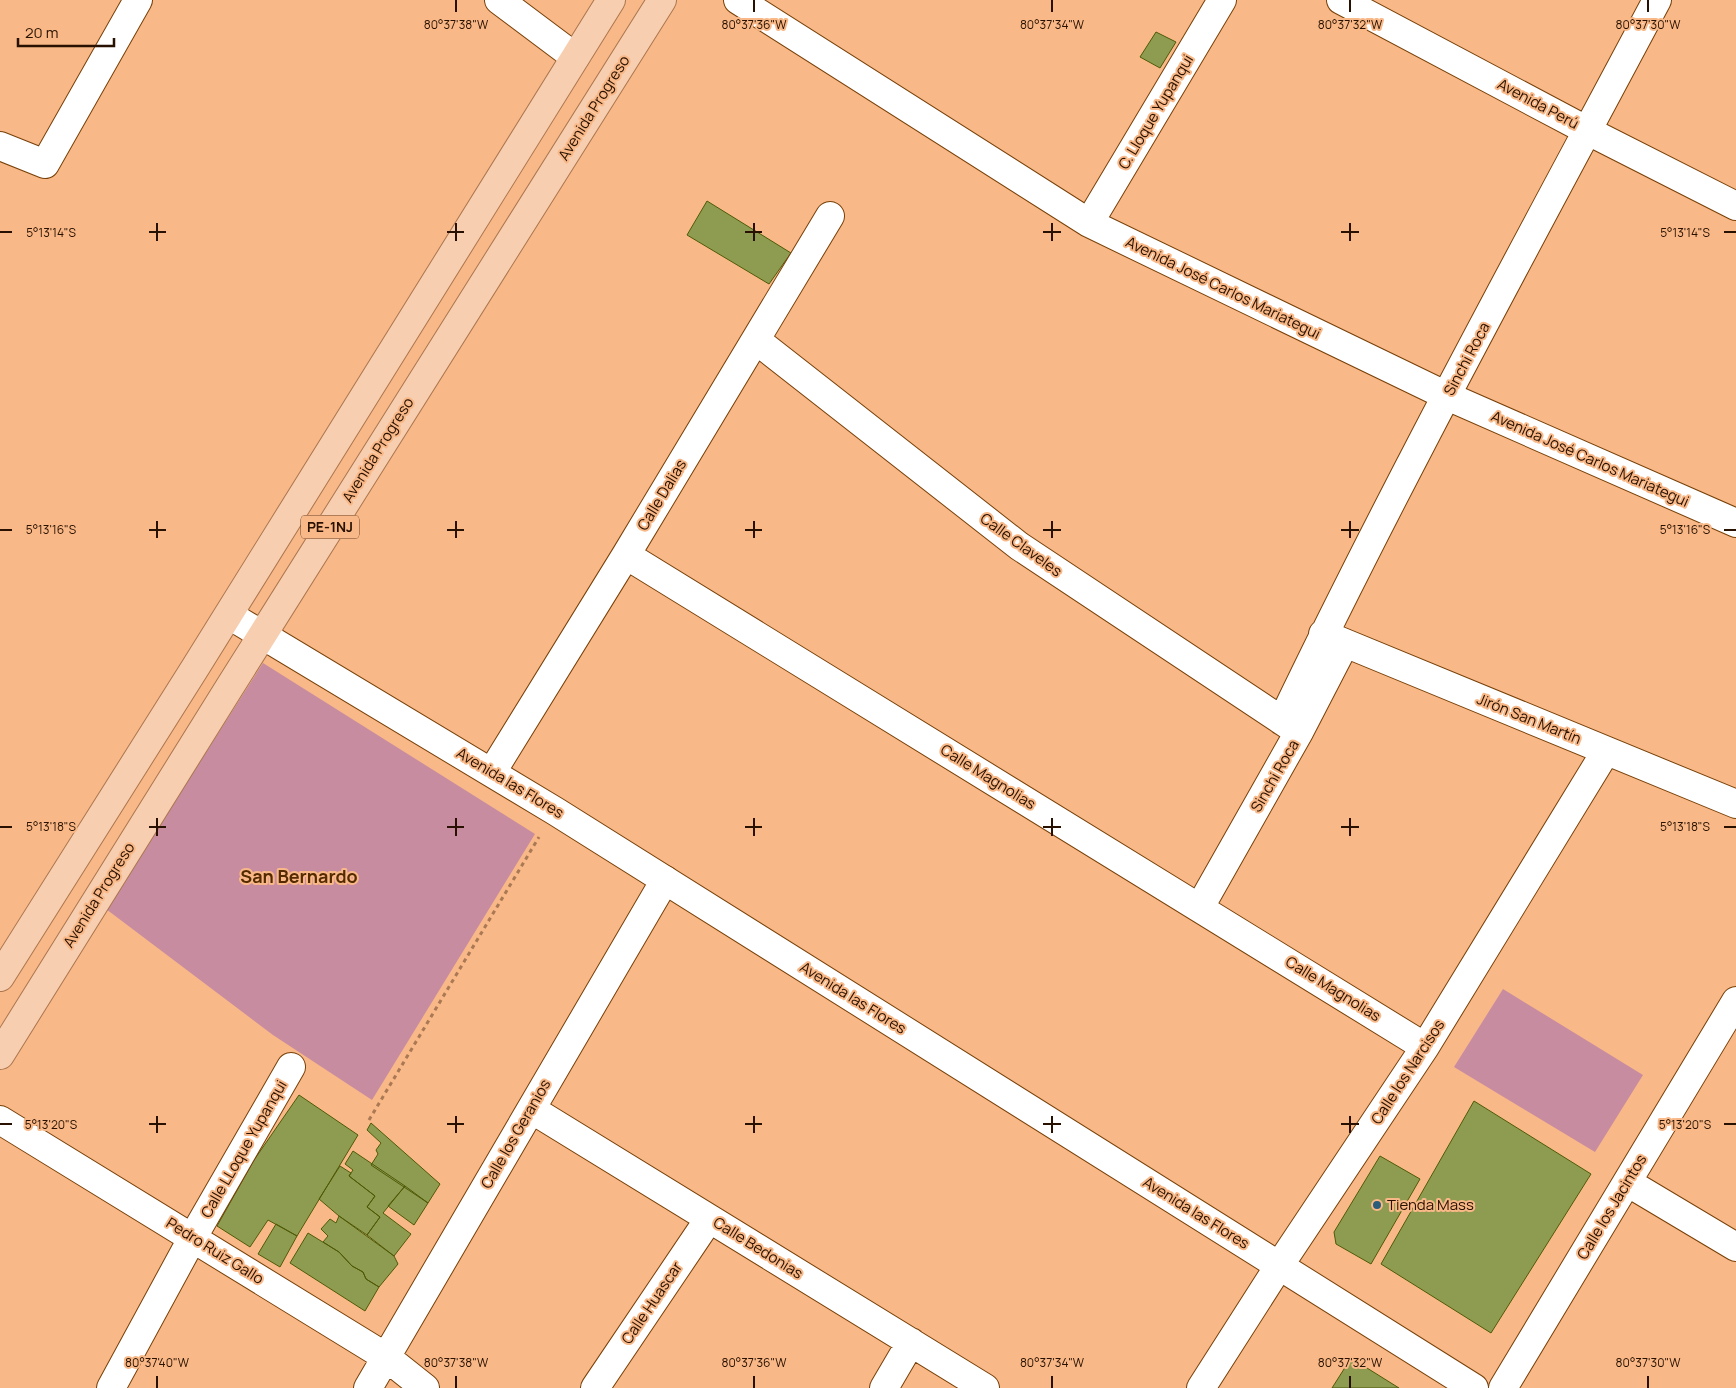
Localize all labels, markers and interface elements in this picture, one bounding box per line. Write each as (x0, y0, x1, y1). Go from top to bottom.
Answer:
scale bar (18, 15, 114, 47)
text: 80°37'38"W (424, 16, 489, 33)
text: 80°37'36"W (722, 16, 787, 33)
text: 80°37'34"W (1020, 16, 1085, 33)
text: 80°37'32"W (1318, 16, 1383, 33)
text: 80°37'30"W (1616, 16, 1681, 33)
text: 20 m (25, 22, 58, 43)
street label: C. Lloque Yupanqui (1113, 50, 1198, 173)
street label: Avenida Progreso (553, 51, 634, 164)
street label: Avenida Perú (1494, 73, 1583, 134)
text: 5°13'14"S (26, 224, 76, 241)
text: 5°13'14"S (1660, 224, 1710, 241)
street label: Avenida José Carlos Mariategui (1122, 231, 1324, 344)
street label: Sinchi Roca (1438, 318, 1495, 399)
street label: Avenida Progreso (337, 393, 418, 506)
street label: Avenida José Carlos Mariategui (1488, 405, 1692, 512)
street label: Calle Dalias (632, 455, 691, 534)
street label: Calle Claveles (976, 508, 1067, 581)
road number: PE-1NJ (301, 516, 359, 538)
text: 5°13'16"S (26, 521, 76, 538)
text: 5°13'16"S (1660, 521, 1710, 538)
street label: Jirón San Martín (1474, 688, 1585, 749)
street label: Sinchi Roca (1245, 736, 1304, 816)
street label: Calle Magnolias (937, 739, 1040, 814)
street label: Avenida las Flores (453, 742, 568, 823)
text: 5°13'18"S (26, 818, 76, 835)
text: 5°13'18"S (1660, 818, 1710, 835)
street label: Avenida Progreso (58, 838, 139, 951)
district label: San Bernardo (240, 864, 358, 888)
street label: Calle Magnolias (1282, 951, 1385, 1026)
street label: Avenida las Flores (796, 956, 911, 1039)
street label: Calle los Narcisos (1366, 1015, 1449, 1128)
street label: Calle los Geranios (476, 1075, 555, 1192)
street label: Calle LLoque Yupanqui (196, 1076, 292, 1221)
text: 5°13'20"S (25, 1116, 77, 1133)
text: 5°13'20"S (1659, 1116, 1711, 1133)
street label: Calle los Jacintos (1572, 1150, 1651, 1263)
street label: Avenida las Flores (1139, 1171, 1254, 1254)
place label: Tienda Mass (1387, 1194, 1474, 1215)
marker: Tienda Mass (1371, 1199, 1383, 1211)
street label: Pedro Ruiz Gallo (162, 1212, 268, 1289)
street label: Calle Bedonias (709, 1212, 807, 1284)
street label: Calle Huascar (616, 1257, 687, 1348)
text: 80°37'40"W (125, 1354, 190, 1371)
text: 80°37'38"W (424, 1354, 489, 1371)
text: 80°37'36"W (722, 1354, 787, 1371)
text: 80°37'34"W (1020, 1354, 1085, 1371)
text: 80°37'32"W (1318, 1354, 1383, 1371)
text: 80°37'30"W (1616, 1354, 1681, 1371)

